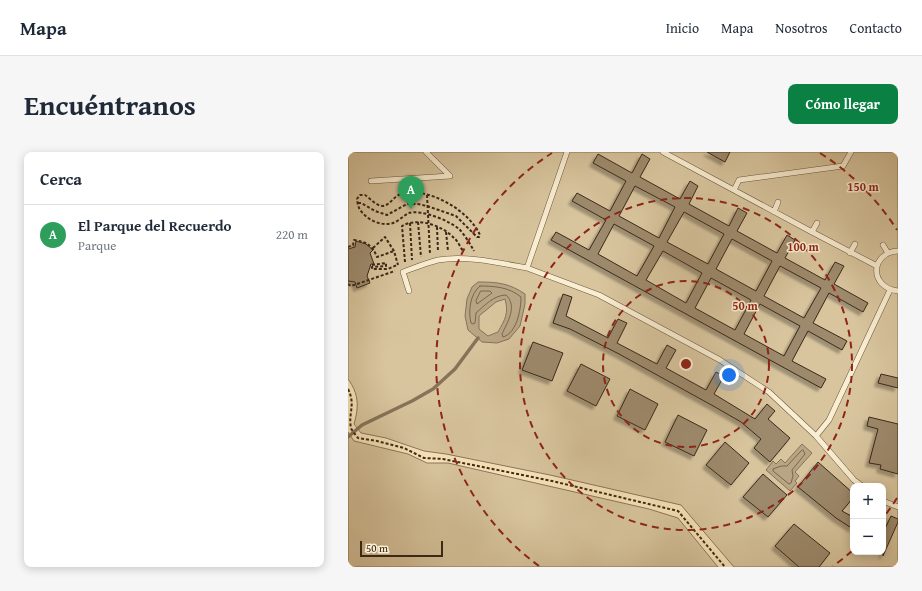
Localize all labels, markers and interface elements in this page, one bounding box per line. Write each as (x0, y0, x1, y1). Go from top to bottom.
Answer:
text: Mapa (20, 14, 67, 42)
text: Inicio (666, 18, 699, 38)
text: Mapa (721, 18, 753, 38)
text: Nosotros (775, 18, 828, 38)
text: Contacto (850, 18, 902, 38)
text: Encuéntranos (24, 84, 196, 125)
button: Cómo llegar (788, 84, 898, 124)
text: Cerca (40, 166, 82, 191)
pin: A (398, 176, 424, 209)
text: 150 m (847, 178, 880, 195)
text: El Parque del Recuerdo (78, 215, 232, 236)
text: A (49, 225, 57, 244)
text: 220 m (276, 225, 308, 244)
text: Parque (78, 236, 116, 255)
text: 100 m (787, 238, 820, 255)
text: 50 m (732, 297, 758, 314)
centre of rings (679, 357, 693, 371)
your location (719, 365, 739, 385)
map controls (850, 483, 886, 555)
button: + (850, 483, 886, 519)
button: − (850, 519, 886, 555)
scale bar (360, 539, 443, 558)
text: 50 m (366, 540, 388, 556)

